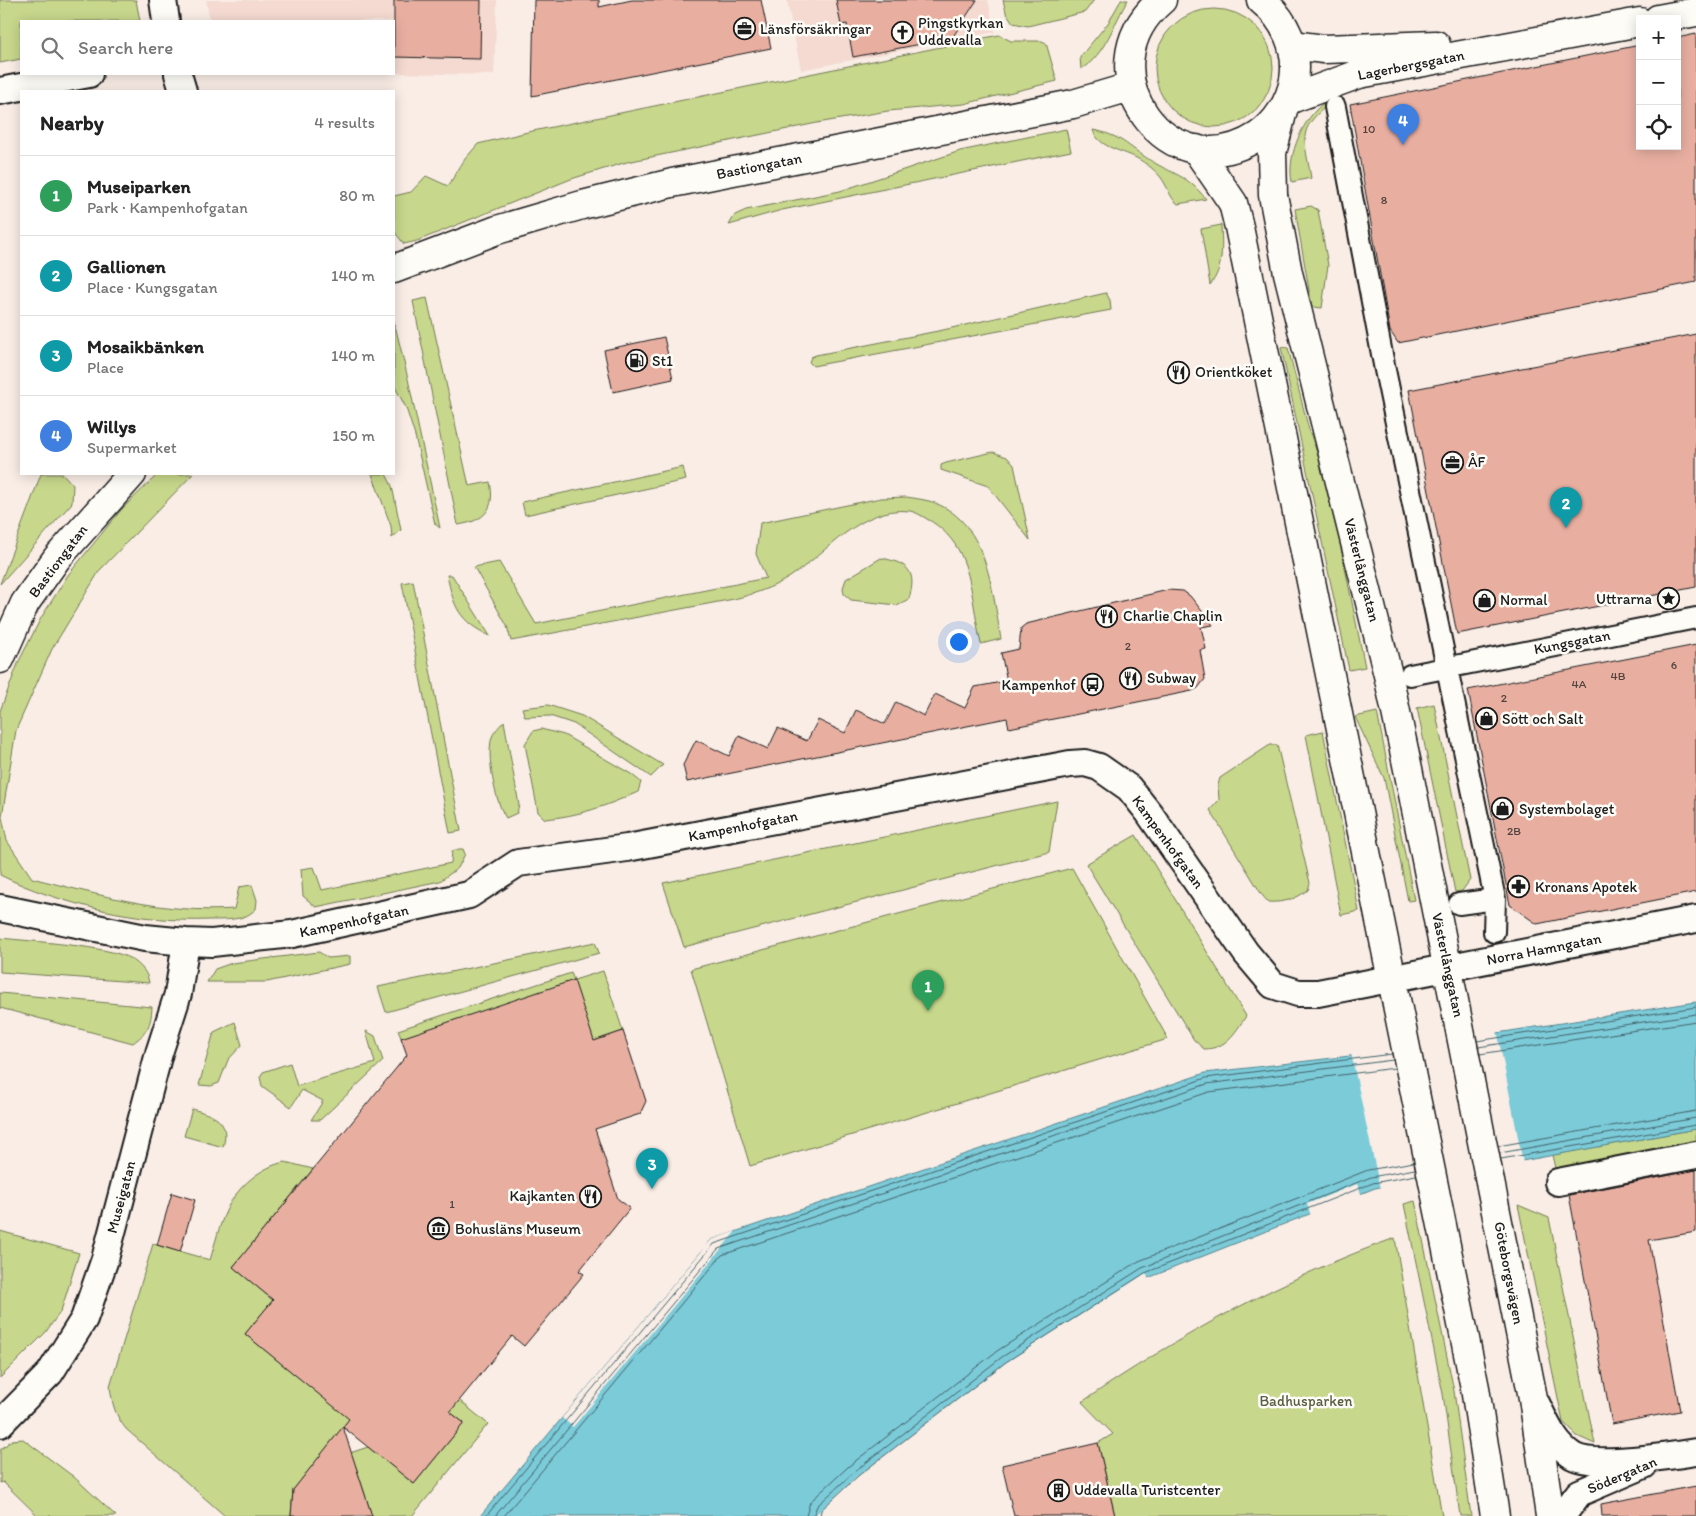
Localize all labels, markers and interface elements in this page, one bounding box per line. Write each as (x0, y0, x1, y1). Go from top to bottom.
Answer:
place label: Pingstkyrkan Uddevalla (918, 14, 1004, 49)
map controls (1636, 15, 1681, 150)
button: + (1636, 15, 1681, 60)
office icon: Länsförsäkringar (732, 17, 756, 41)
search box (20, 20, 395, 75)
place label: Länsförsäkringar (760, 20, 871, 38)
church icon: Pingstkyrkan Uddevalla (890, 20, 914, 44)
icon: search (38, 34, 66, 62)
text: Search here (78, 36, 173, 59)
street label: Lagerbergsgatan (1356, 46, 1466, 84)
button: − (1636, 60, 1681, 105)
pin: 4 (1387, 104, 1419, 145)
button: locate (1636, 105, 1681, 150)
text: Nearby (40, 110, 104, 135)
text: 4 results (314, 113, 375, 132)
house number: 10 (1363, 122, 1375, 136)
street label: Bastiongatan (715, 149, 804, 183)
text: Museiparken (87, 175, 191, 198)
text: 1 (52, 186, 60, 205)
text: 80 m (339, 186, 375, 205)
house number: 8 (1381, 193, 1388, 207)
text: Park · Kampenhofgatan (87, 198, 248, 217)
text: Gallionen (87, 255, 166, 278)
text: 2 (52, 266, 60, 285)
text: 140 m (331, 266, 375, 285)
text: Place · Kungsgatan (87, 278, 218, 297)
text: Mosaikbänken (87, 335, 204, 358)
text: 3 (52, 346, 60, 365)
text: 140 m (331, 346, 375, 365)
fuel station icon: St1 (624, 349, 648, 373)
place label: St1 (652, 352, 673, 370)
text: Place (87, 358, 124, 377)
restaurant icon: Orientköket (1167, 360, 1191, 384)
place label: Orientköket (1195, 363, 1273, 381)
text: Willys (87, 415, 136, 438)
text: 4 (51, 426, 61, 445)
text: 150 m (332, 426, 375, 445)
text: Supermarket (87, 438, 177, 457)
office icon: ÅF (1440, 450, 1464, 474)
place label: ÅF (1468, 453, 1486, 471)
pin: 2 (1550, 487, 1582, 528)
street label: Västerlånggatan (1340, 516, 1384, 624)
street label: Bastiongatan (25, 521, 92, 601)
place icon: Uttrarna (1656, 587, 1680, 611)
shop icon: Normal (1472, 588, 1496, 612)
place label: Uttrarna (1596, 590, 1653, 608)
place label: Normal (1500, 591, 1548, 609)
restaurant icon: Charlie Chaplin (1095, 604, 1119, 628)
place label: Charlie Chaplin (1123, 607, 1223, 625)
street label: Kungsgatan (1532, 626, 1612, 658)
your location (946, 629, 972, 655)
house number: 2 (1125, 639, 1132, 653)
house number: 6 (1671, 658, 1677, 672)
restaurant icon: Subway (1119, 666, 1143, 690)
place label: Subway (1147, 669, 1196, 687)
house number: 4B (1611, 669, 1626, 683)
bus stop icon: Kampenhof (1080, 673, 1104, 697)
place label: Kampenhof (1002, 676, 1076, 694)
house number: 4A (1572, 677, 1587, 691)
house number: 2 (1501, 691, 1508, 705)
shop icon: Sött och Salt (1474, 707, 1498, 731)
place label: Sött och Salt (1502, 710, 1584, 728)
street label: Kampenhofgatan (1128, 792, 1208, 892)
shop icon: Systembolaget (1491, 797, 1515, 821)
place label: Systembolaget (1519, 800, 1615, 818)
street label: Kampenhofgatan (687, 807, 799, 845)
house number: 2B (1507, 824, 1521, 838)
pharmacy icon: Kronans Apotek (1507, 875, 1531, 899)
place label: Kronans Apotek (1535, 878, 1637, 896)
street label: Kampenhofgatan (298, 901, 410, 941)
street label: Västerlånggatan (1428, 911, 1468, 1019)
street label: Norra Hamngatan (1485, 929, 1603, 969)
pin: 1 (912, 970, 944, 1011)
pin: 3 (636, 1148, 668, 1189)
street label: Museigatan (103, 1158, 139, 1235)
restaurant icon: Kajkanten (579, 1184, 603, 1208)
place label: Kajkanten (509, 1187, 575, 1205)
house number: 1 (449, 1197, 455, 1211)
museum icon: Bohusläns Museum (427, 1217, 451, 1241)
place label: Bohusläns Museum (455, 1220, 581, 1238)
street label: Göteborgsvägen (1490, 1220, 1528, 1326)
park label: Badhusparken (1259, 1392, 1353, 1410)
street label: Södergatan (1585, 1452, 1659, 1498)
building icon: Uddevalla Turistcenter (1046, 1478, 1070, 1502)
place label: Uddevalla Turistcenter (1074, 1481, 1220, 1499)

